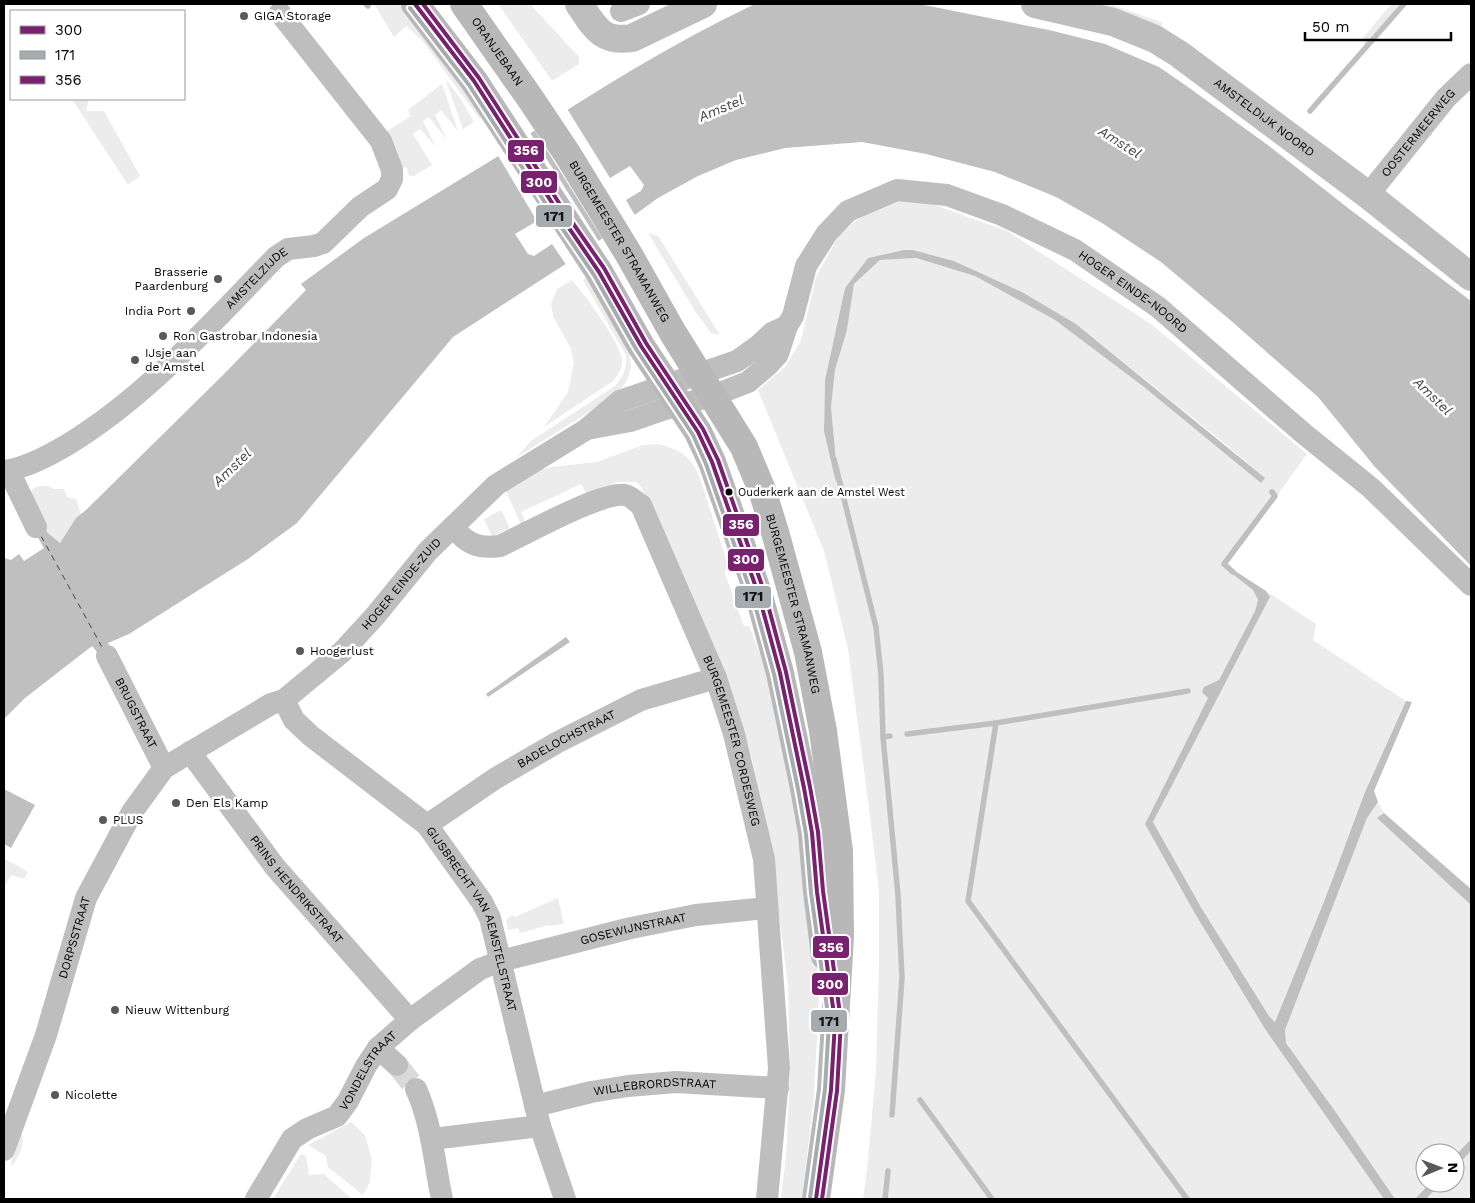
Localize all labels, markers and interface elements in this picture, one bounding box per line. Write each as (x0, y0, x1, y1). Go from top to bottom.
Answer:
place label: GIGA Storage (254, 9, 331, 23)
legend (10, 10, 185, 100)
marker: GIGA Storage (238, 10, 250, 22)
scale bar (1305, 10, 1451, 42)
street label: ORANJEBAAN (468, 14, 526, 88)
text: 50 m (1312, 18, 1349, 36)
text: 300 (55, 21, 82, 39)
text: 171 (55, 46, 75, 64)
text: 356 (55, 71, 82, 89)
street label: AMSTELDIJK NOORD (1211, 76, 1317, 160)
street label: OOSTERMEERWEG (1378, 86, 1458, 180)
water label: Amstel (695, 91, 746, 125)
water label: Amstel (1095, 122, 1144, 161)
line badge: 356 (507, 139, 545, 163)
text: 356 (513, 142, 539, 158)
street label: BURGEMEESTER STRAMANWEG (566, 158, 673, 325)
line badge: 300 (520, 170, 558, 194)
text: 300 (526, 174, 552, 190)
line badge: 171 (535, 204, 573, 228)
text: 171 (544, 208, 564, 224)
street label: AMSTELZIJDE (223, 244, 291, 312)
street label: HOGER EINDE-NOORD (1076, 247, 1190, 336)
place label: Brasserie Paardenburg (135, 265, 209, 293)
marker: Brasserie Paardenburg (212, 273, 224, 285)
place label: India Port (125, 304, 181, 318)
marker: India Port (185, 305, 197, 317)
place label: Ron Gastrobar Indonesia (173, 329, 318, 343)
marker: Ron Gastrobar Indonesia (157, 330, 169, 342)
place label: IJsje aan de Amstel (145, 346, 205, 374)
marker: IJsje aan de Amstel (129, 354, 141, 366)
water label: Amstel (1410, 373, 1455, 418)
water label: Amstel (209, 445, 254, 490)
place label: Ouderkerk aan de Amstel West (738, 486, 905, 499)
marker: Ouderkerk aan de Amstel West (724, 487, 734, 497)
street label: BURGEMEESTER STRAMANWEG (763, 512, 823, 695)
line badge: 356 (722, 513, 760, 537)
text: 356 (728, 516, 754, 532)
street label: HOGER EINDE-ZUID (359, 535, 444, 633)
line badge: 300 (727, 548, 765, 572)
text: 300 (733, 551, 759, 567)
line badge: 171 (734, 585, 772, 609)
text: 171 (743, 588, 763, 604)
place label: Hoogerlust (310, 644, 374, 658)
marker: Hoogerlust (294, 645, 306, 657)
street label: BURGEMEESTER CORDESWEG (700, 653, 763, 828)
street label: BRUGSTRAAT (112, 675, 160, 751)
street label: BADELOCHSTRAAT (515, 707, 618, 771)
place label: Den Els Kamp (186, 796, 268, 810)
marker: Den Els Kamp (170, 797, 182, 809)
place label: PLUS (113, 813, 144, 827)
marker: PLUS (97, 814, 109, 826)
street label: GIJSBRECHT VAN AEMSTELSTRAAT (423, 824, 519, 1013)
street label: PRINS HENDRIKSTRAAT (247, 833, 346, 946)
street label: DORPSSTRAAT (56, 895, 93, 980)
street label: GOSEWIJNSTRAAT (579, 910, 687, 948)
line badge: 356 (812, 935, 850, 959)
text: 356 (818, 939, 844, 955)
line badge: 300 (811, 972, 849, 996)
text: 300 (817, 976, 843, 992)
place label: Nieuw Wittenburg (125, 1003, 230, 1017)
marker: Nieuw Wittenburg (109, 1004, 121, 1016)
line badge: 171 (810, 1009, 848, 1033)
text: 171 (819, 1013, 839, 1029)
street label: VONDELSTRAAT (336, 1028, 400, 1113)
street label: WILLEBRORDSTRAAT (593, 1075, 717, 1098)
place label: Nicolette (65, 1088, 118, 1102)
marker: Nicolette (49, 1089, 61, 1101)
north arrow (1415, 1143, 1465, 1193)
text: N (1445, 1162, 1461, 1173)

